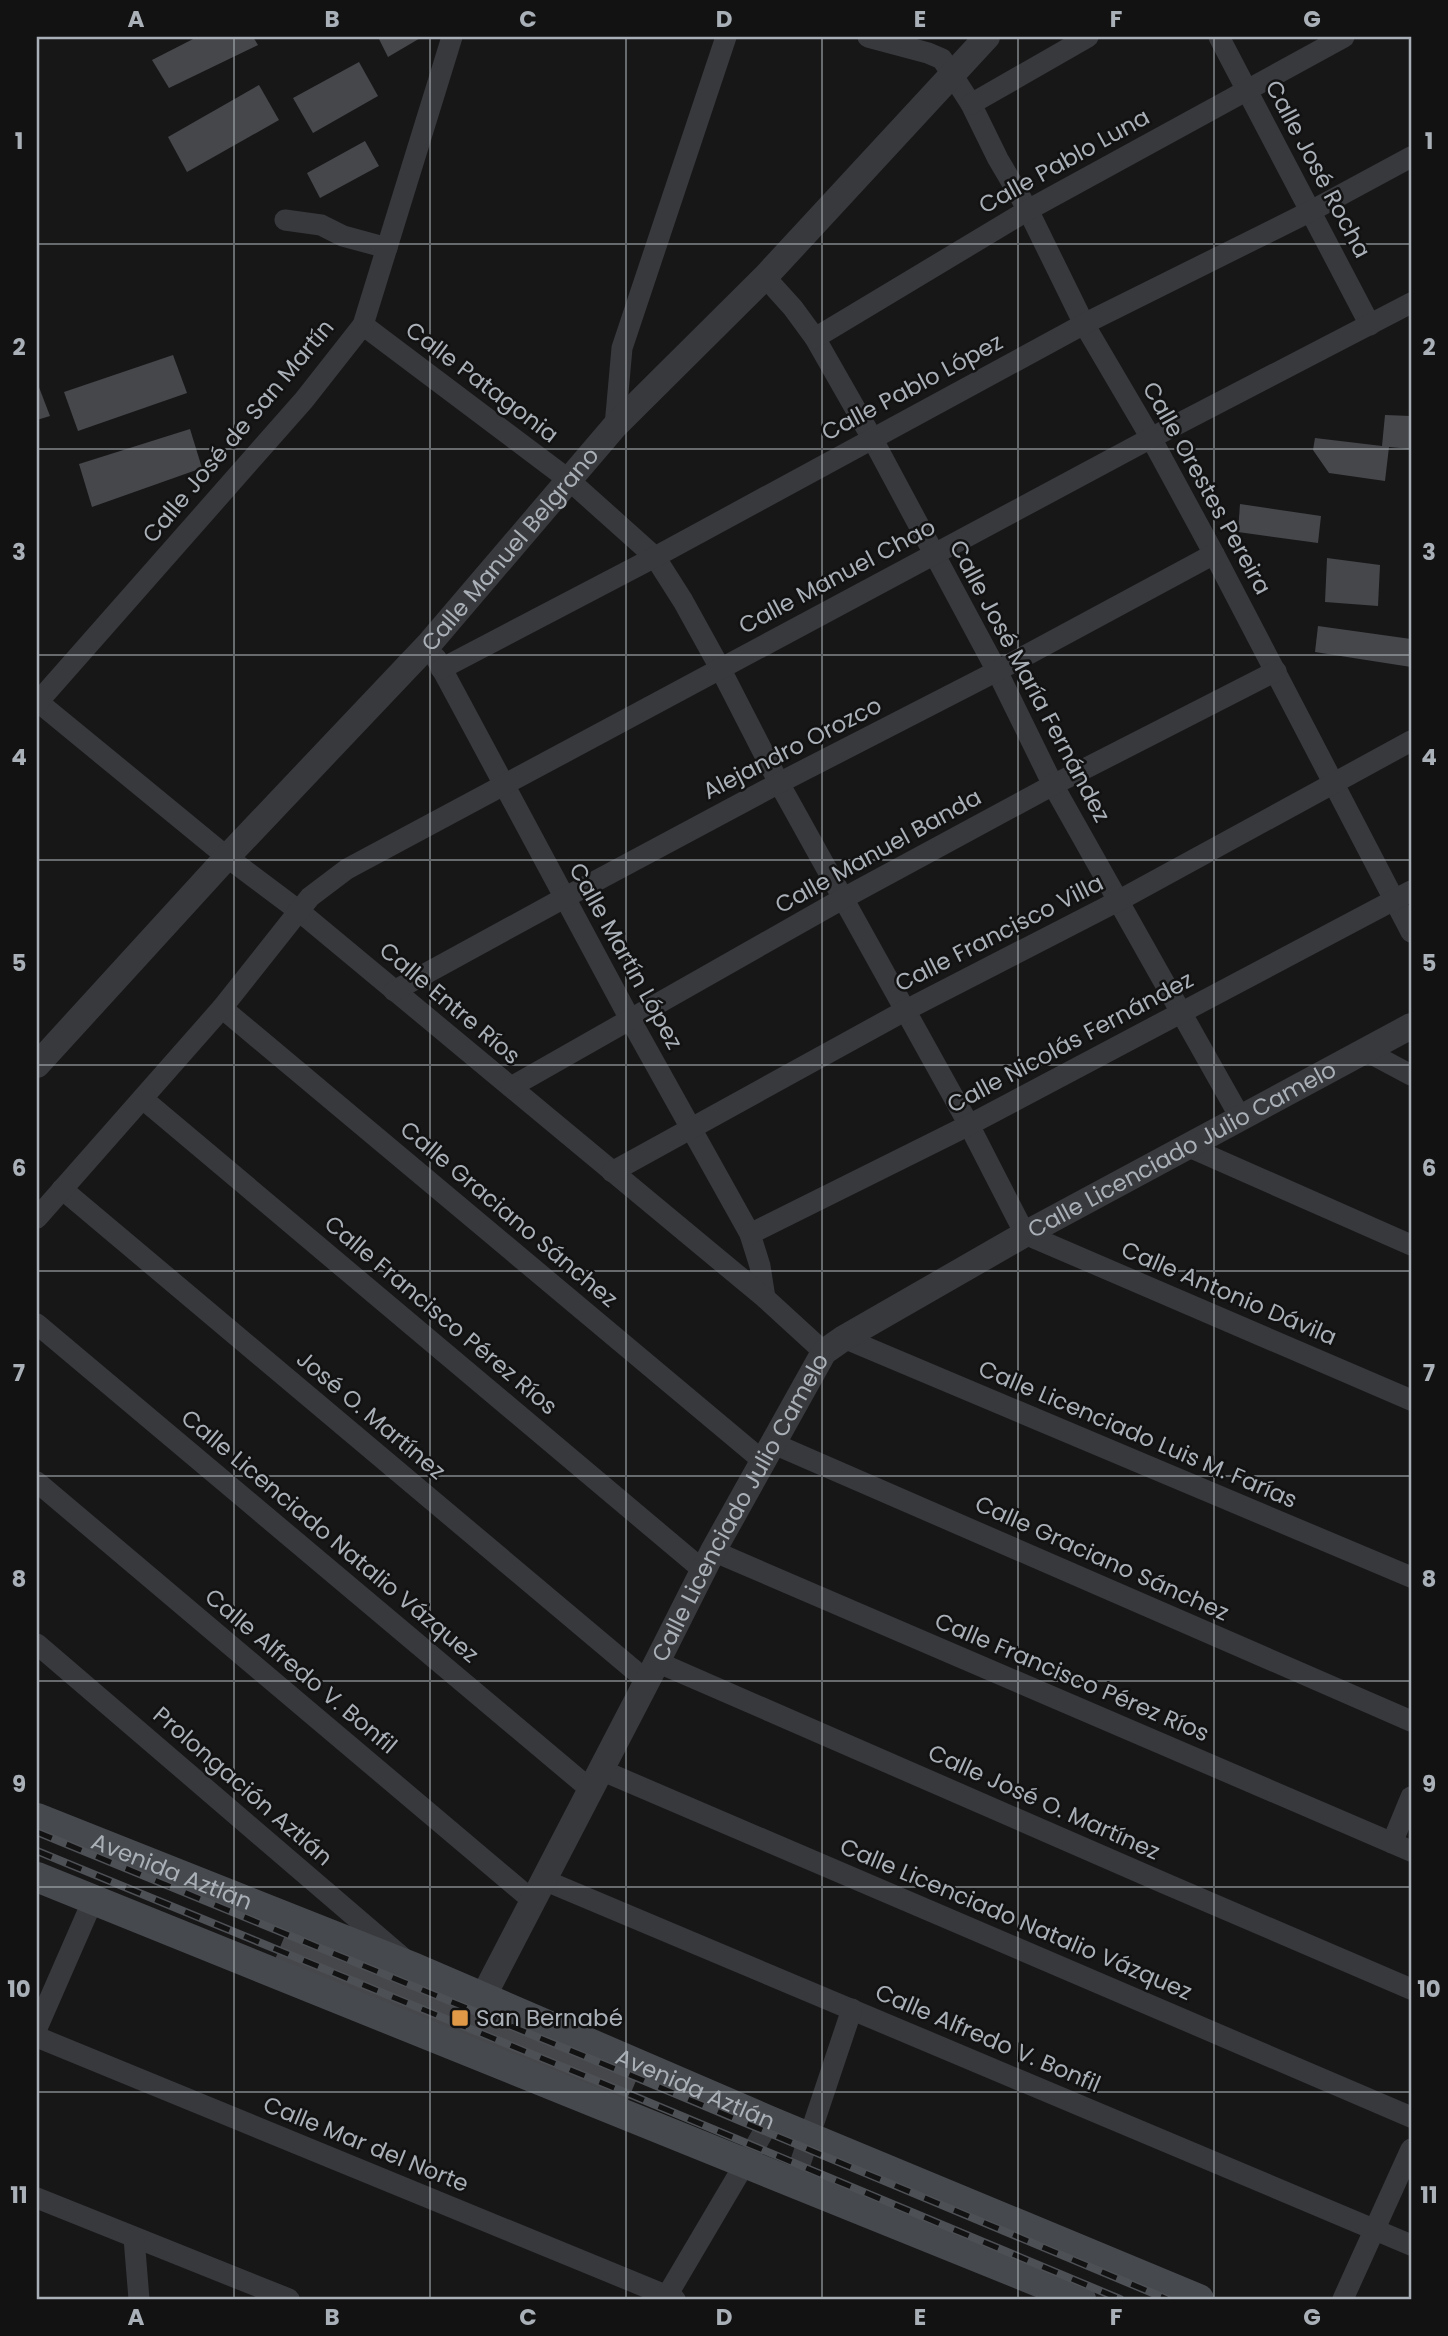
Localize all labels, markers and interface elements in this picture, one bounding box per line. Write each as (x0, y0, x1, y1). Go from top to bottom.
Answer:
text: A (128, 3, 145, 35)
text: B (324, 3, 340, 35)
text: C (519, 3, 537, 35)
text: D (716, 3, 732, 35)
text: E (914, 3, 926, 35)
text: F (1110, 3, 1122, 35)
text: G (1303, 3, 1321, 35)
street label: Calle José Rocha (1258, 74, 1378, 264)
street label: Calle Pablo Luna (973, 101, 1155, 221)
text: 1 (15, 125, 23, 157)
text: 1 (1425, 125, 1433, 157)
street label: Calle José de San Martín (135, 312, 341, 550)
street label: Calle Patagonia (399, 314, 565, 450)
street label: Calle Pablo López (816, 326, 1008, 448)
text: 2 (12, 331, 26, 363)
text: 2 (1422, 331, 1436, 363)
street label: Calle Orestes Pereira (1135, 376, 1279, 600)
street label: Calle Manuel Belgrano (414, 440, 606, 658)
street label: Calle Manuel Chao (733, 511, 941, 641)
street label: Calle José María Fernández (942, 534, 1118, 828)
text: 3 (12, 536, 26, 568)
text: 3 (1422, 536, 1436, 568)
street label: Alejandro Orozco (697, 689, 887, 807)
text: 4 (11, 741, 27, 773)
text: 4 (1421, 741, 1437, 773)
street label: Calle Manuel Banda (769, 781, 987, 921)
street label: Calle Martín López (561, 857, 691, 1055)
street label: Calle Francisco Villa (889, 867, 1109, 999)
street label: Calle Entre Ríos (373, 934, 527, 1072)
text: 5 (12, 947, 26, 979)
text: 5 (1422, 947, 1436, 979)
street label: Calle Nicolás Fernández (941, 963, 1199, 1121)
street label: Calle Licenciado Julio Camelo (1022, 1053, 1342, 1246)
street label: Calle Graciano Sánchez (393, 1113, 625, 1315)
text: 6 (12, 1152, 26, 1184)
text: 6 (1422, 1152, 1436, 1184)
street label: Calle Francisco Pérez Ríos (318, 1208, 564, 1422)
street label: Calle Antonio Dávila (1116, 1233, 1342, 1353)
street label: José O. Martínez (290, 1343, 452, 1487)
street label: Calle Licenciado Julio Camelo (644, 1347, 836, 1667)
street label: Calle Licenciado Luis M. Farías (974, 1352, 1302, 1516)
text: 7 (13, 1357, 25, 1389)
text: 7 (1423, 1357, 1435, 1389)
street label: Calle Licenciado Natalio Vázquez (174, 1402, 486, 1670)
street label: Calle Graciano Sánchez (970, 1487, 1234, 1629)
text: 8 (12, 1563, 26, 1595)
text: 8 (1422, 1563, 1436, 1595)
street label: Calle Alfredo V. Bonfil (198, 1581, 404, 1761)
street label: Calle Francisco Pérez Ríos (930, 1605, 1214, 1749)
street label: Prolongación Aztlán (146, 1699, 340, 1873)
street label: Calle José O. Martínez (923, 1736, 1165, 1868)
text: 9 (12, 1768, 26, 1800)
text: 9 (1422, 1768, 1436, 1800)
street label: Avenida Aztlán (87, 1825, 257, 1918)
street label: Calle Licenciado Natalio Vázquez (835, 1830, 1197, 2008)
text: 10 (7, 1973, 31, 2005)
text: 10 (1417, 1973, 1441, 2005)
street label: Calle Alfredo V. Bonfil (870, 1976, 1106, 2100)
place label: San Bernabé (476, 2002, 623, 2034)
marker: San Bernabé (450, 2008, 470, 2028)
street label: Avenida Aztlán (611, 2040, 780, 2137)
street label: Calle Mar del Norte (259, 2088, 473, 2200)
text: 11 (10, 2179, 28, 2211)
text: 11 (1420, 2179, 1438, 2211)
text: A (128, 2301, 145, 2333)
text: B (324, 2301, 340, 2333)
text: C (519, 2301, 537, 2333)
text: D (716, 2301, 732, 2333)
text: E (914, 2301, 926, 2333)
text: F (1110, 2301, 1122, 2333)
text: G (1303, 2301, 1321, 2333)

